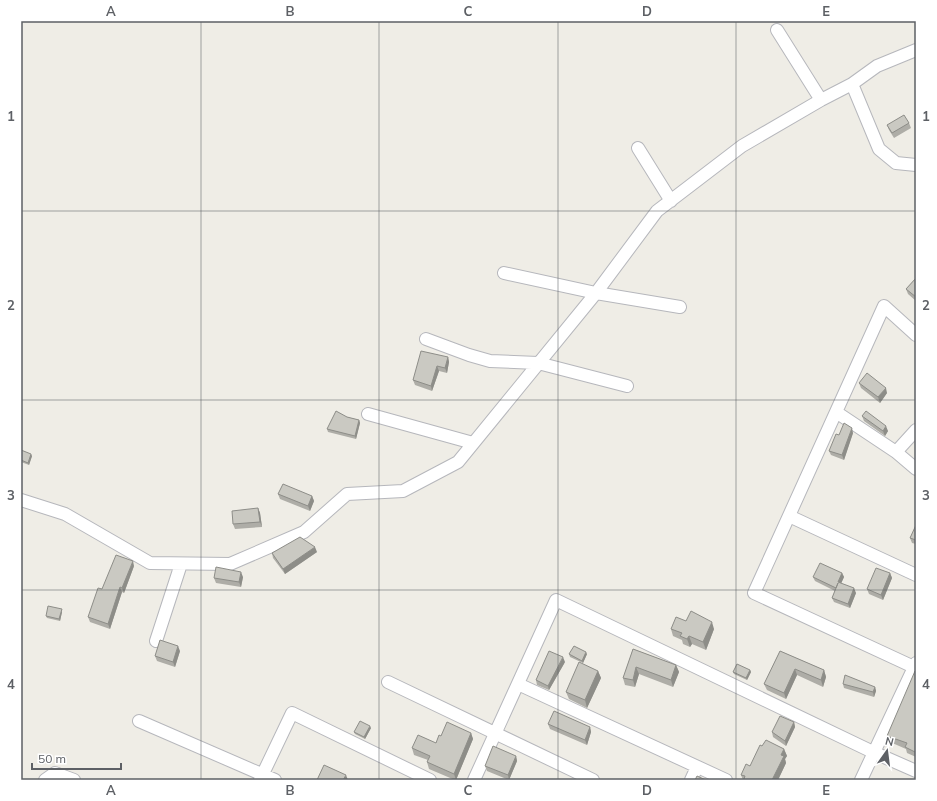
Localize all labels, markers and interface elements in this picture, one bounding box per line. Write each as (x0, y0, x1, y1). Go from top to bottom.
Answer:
text: A (106, 3, 116, 19)
text: B (286, 3, 295, 19)
text: C (464, 3, 473, 19)
text: D (642, 3, 652, 19)
text: E (822, 3, 830, 19)
text: 1 (7, 108, 15, 124)
text: 1 (922, 108, 930, 124)
text: 2 (7, 297, 15, 313)
text: 2 (922, 297, 930, 313)
text: 3 (7, 487, 15, 503)
text: 3 (922, 487, 930, 503)
text: 4 (7, 676, 15, 692)
text: 4 (922, 676, 930, 692)
north arrow (867, 731, 907, 771)
text: N (884, 733, 895, 749)
scale bar (32, 745, 121, 771)
text: 50 m (38, 751, 66, 766)
text: A (106, 782, 116, 798)
text: B (286, 782, 295, 798)
text: C (464, 782, 473, 798)
text: D (642, 782, 652, 798)
text: E (822, 782, 830, 798)

